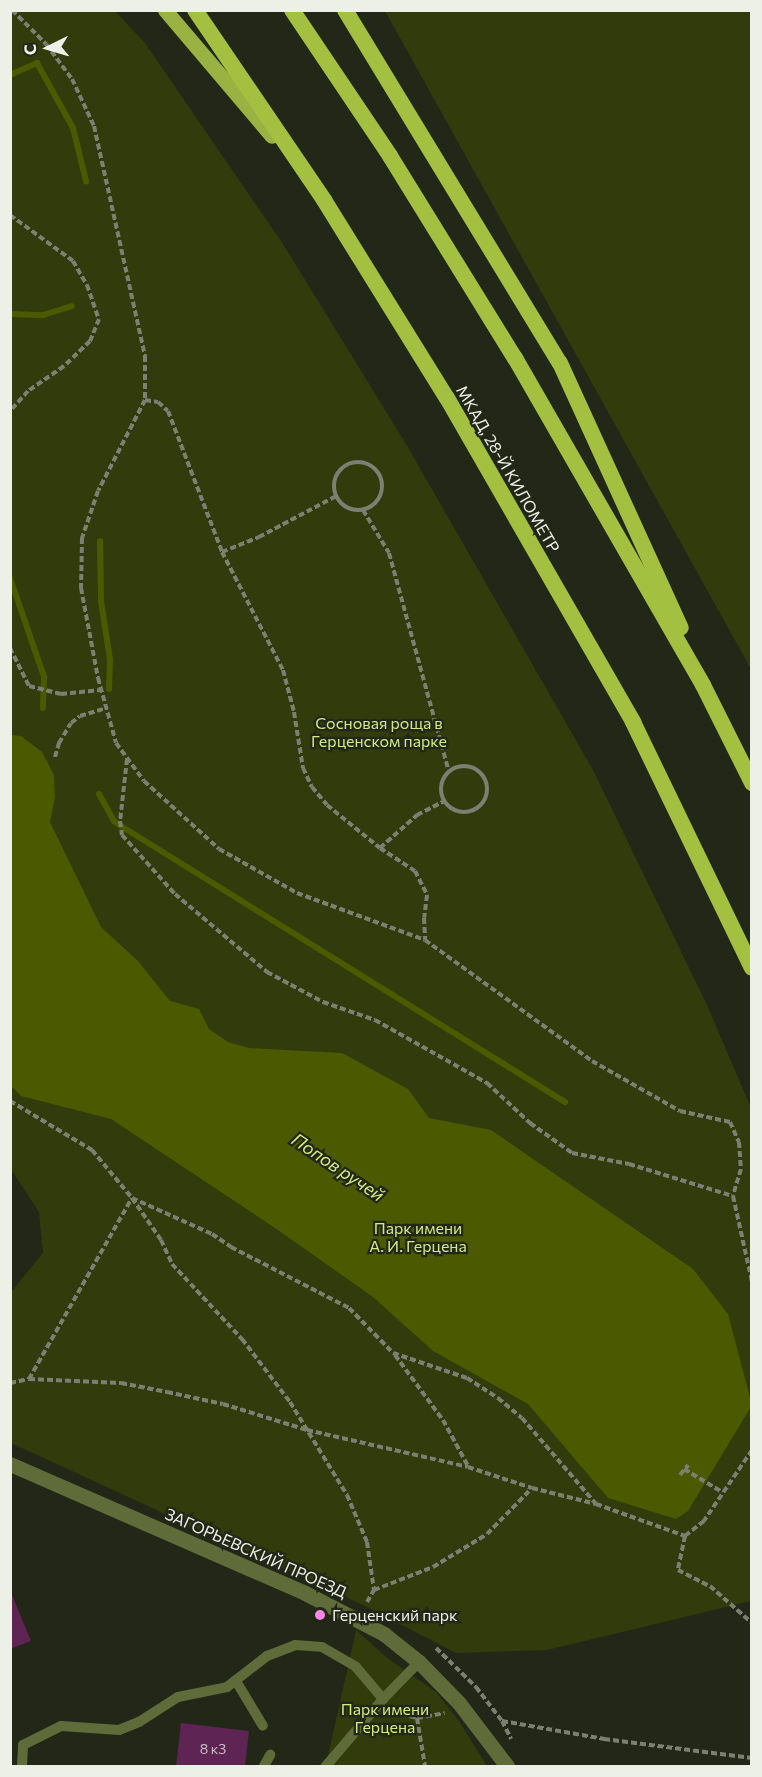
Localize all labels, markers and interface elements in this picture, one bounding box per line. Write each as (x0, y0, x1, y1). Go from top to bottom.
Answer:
north arrow (18, 18, 78, 78)
text: С (20, 43, 40, 56)
street label: МКАД, 28-Й КИЛОМЕТР (452, 382, 564, 556)
park label: Сосновая роща в Герценском парке (311, 713, 447, 751)
water label: Попов ручей (288, 1128, 388, 1206)
park label: Парк имени А. И. Герцена (369, 1218, 467, 1256)
street label: ЗАГОРЬЕВСКИЙ ПРОЕЗД (162, 1504, 350, 1602)
place label: Герценский парк (332, 1605, 458, 1625)
marker: Герценский парк (313, 1608, 327, 1622)
park label: Парк имени Герцена (341, 1699, 429, 1737)
house number: 8 к3 (200, 1741, 226, 1757)

